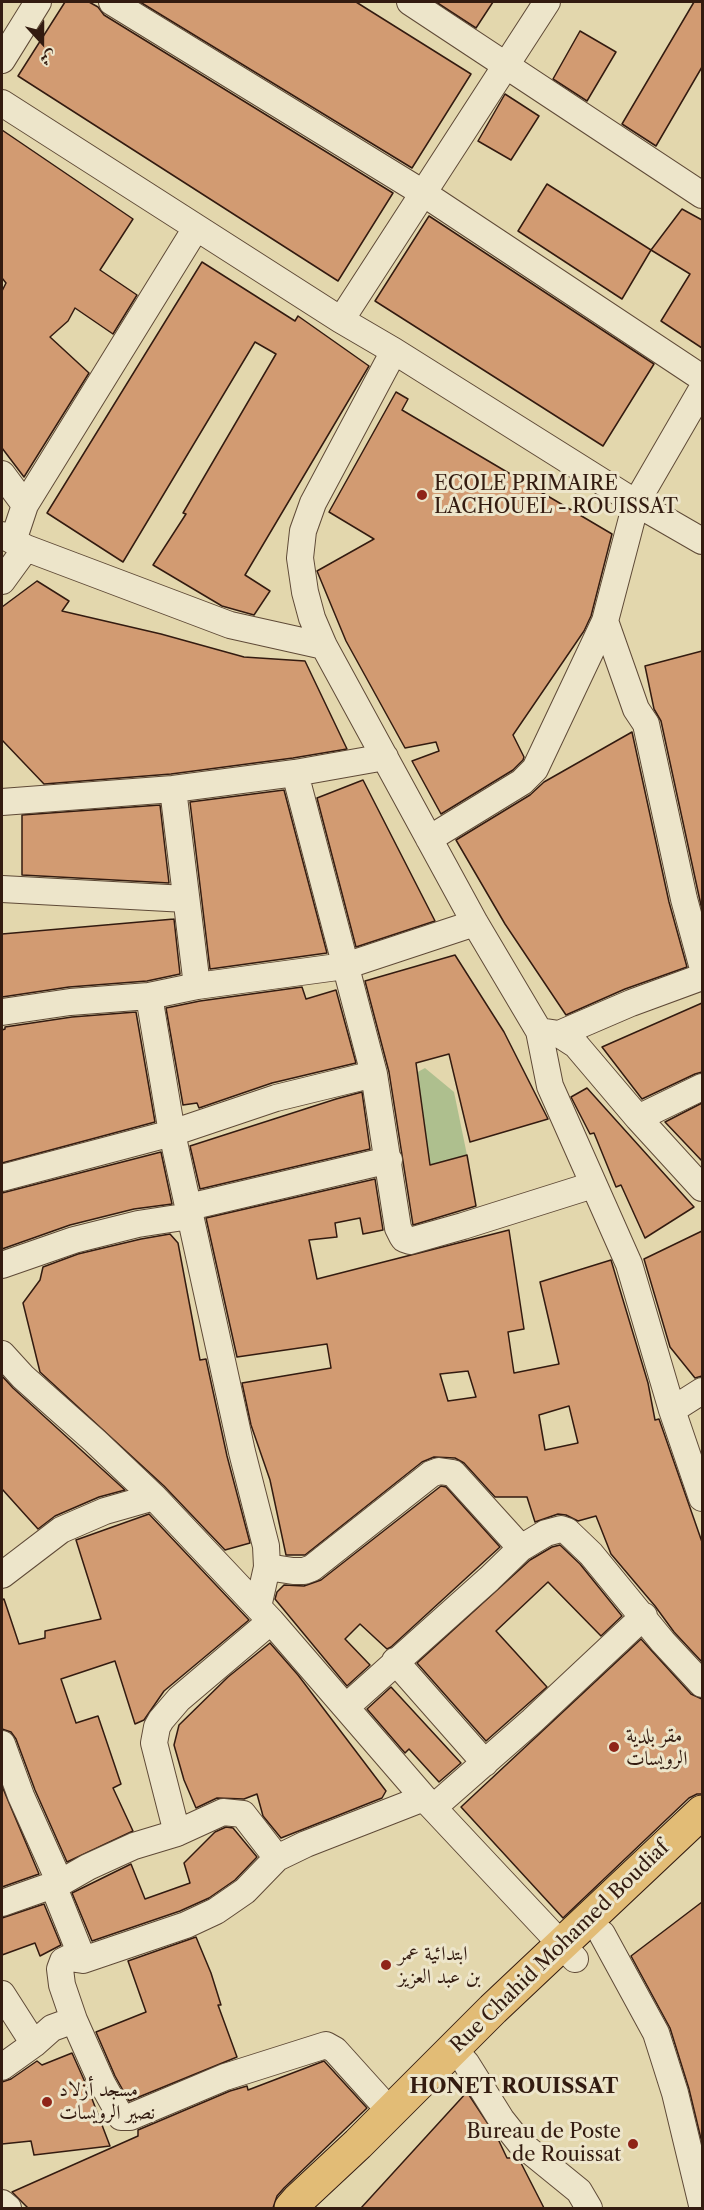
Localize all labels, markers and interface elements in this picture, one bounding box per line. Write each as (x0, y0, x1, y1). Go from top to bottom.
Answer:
north arrow (12, 12, 72, 72)
text: ش (37, 47, 59, 71)
place label: ECOLE PRIMAIRE LACHOUEL - ROUISSAT (434, 472, 678, 519)
marker: ECOLE PRIMAIRE LACHOUEL - ROUISSAT (415, 488, 429, 502)
place label: مقر بلدية الرويسات (626, 1724, 687, 1771)
marker: مقر بلدية الرويسات (607, 1740, 621, 1754)
street label: Rue Chahid Mohamed Boudiaf (446, 1836, 674, 2058)
place label: ابتدائية عمر بن عبد العزيز (398, 1942, 481, 1989)
marker: ابتدائية عمر بن عبد العزيز (379, 1958, 393, 1972)
district label: HONET ROUISSAT (410, 2074, 618, 2100)
place label: مسجد أزلاد نصير الرويسات (59, 2078, 155, 2125)
marker: مسجد أزلاد نصير الرويسات (40, 2095, 54, 2109)
place label: Bureau de Poste de Rouissat (467, 2120, 621, 2167)
marker: Bureau de Poste de Rouissat (626, 2137, 640, 2151)

